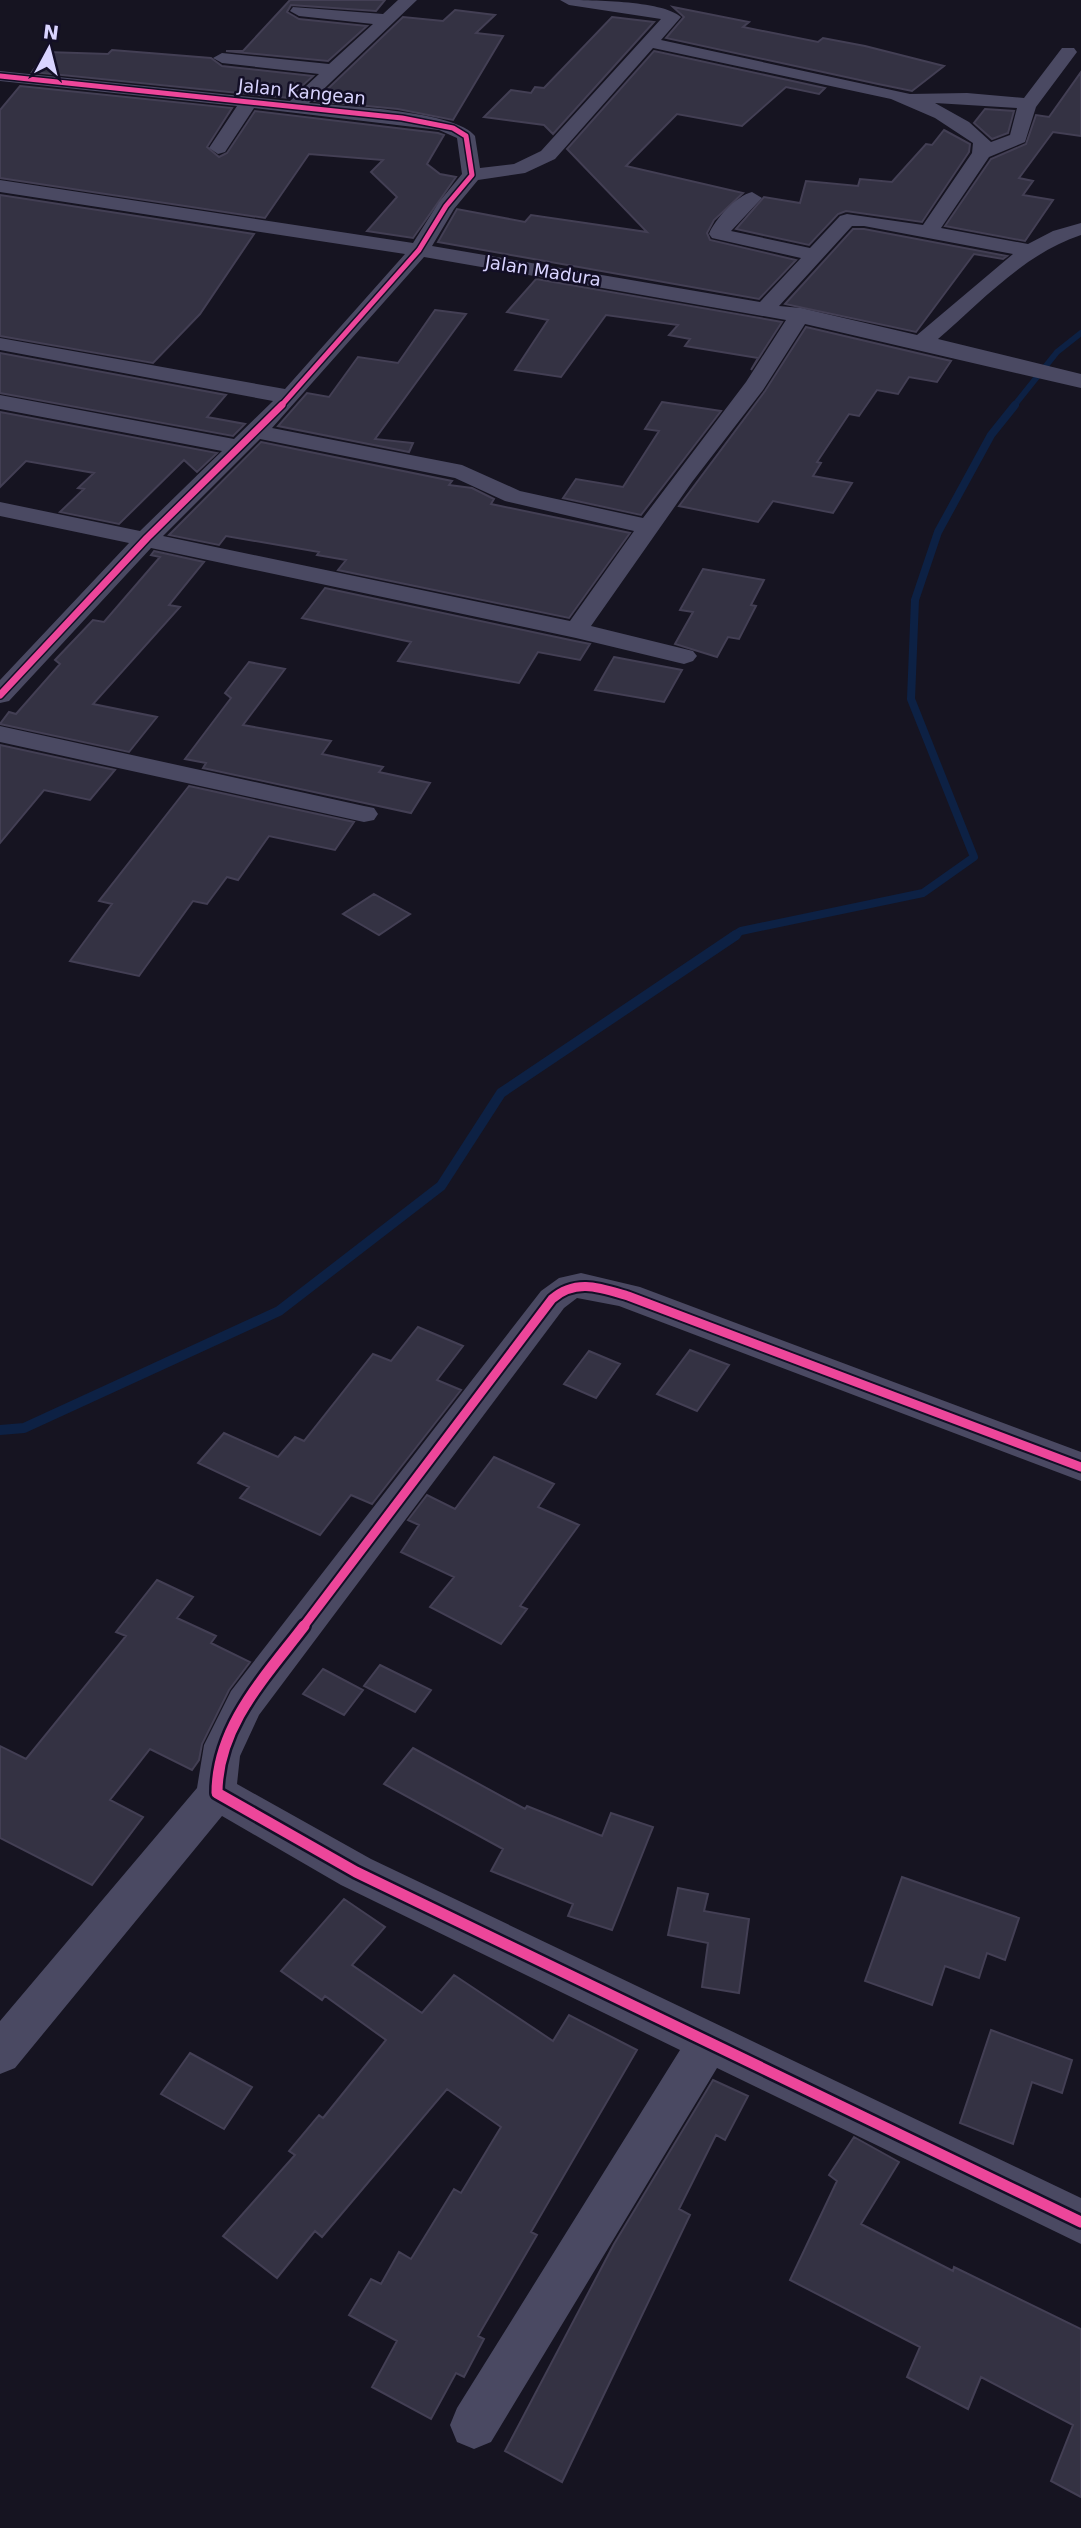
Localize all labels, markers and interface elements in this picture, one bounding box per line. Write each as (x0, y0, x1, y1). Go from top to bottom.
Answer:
north arrow (14, 14, 84, 84)
text: N (42, 20, 60, 44)
street label: Jalan Kangean (236, 74, 367, 109)
street label: Jalan Madura (483, 251, 603, 290)

